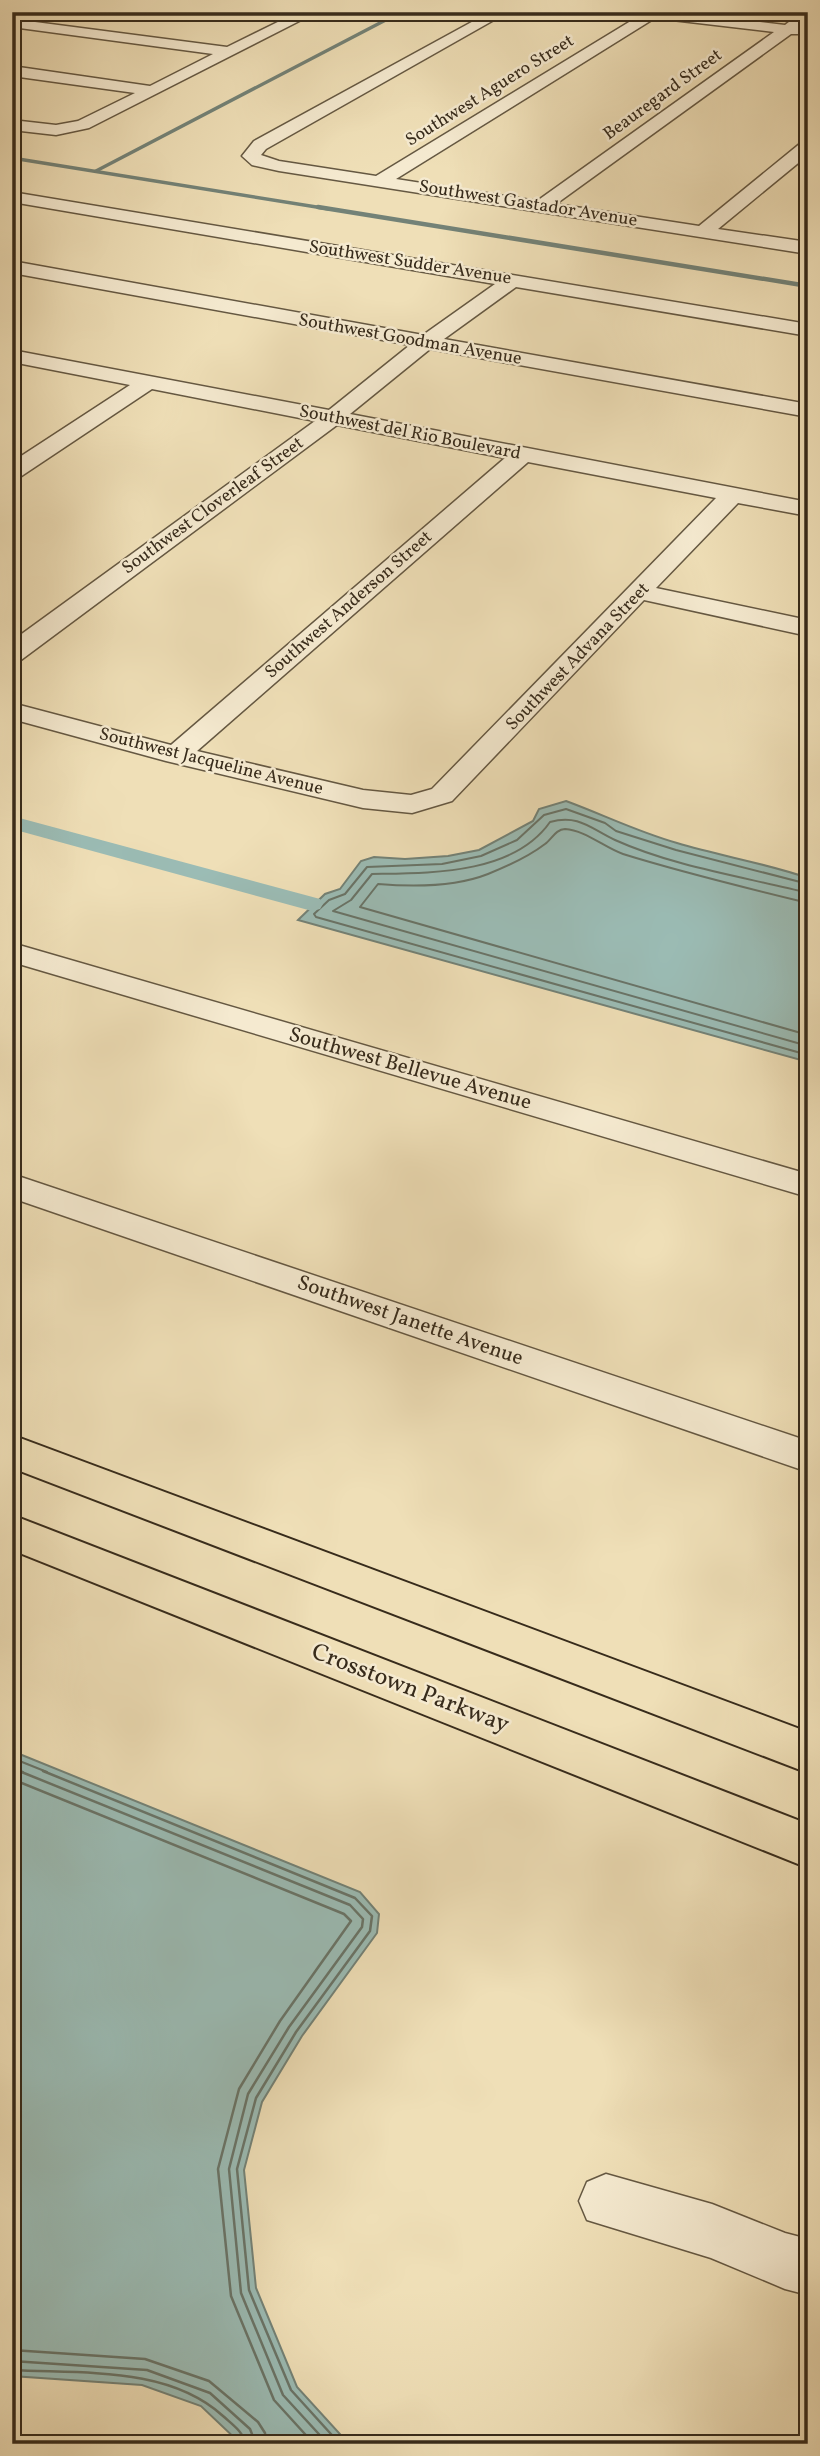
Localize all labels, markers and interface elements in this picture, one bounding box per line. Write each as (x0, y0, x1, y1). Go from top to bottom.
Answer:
street label: Southwest Aguero Street (401, 29, 579, 153)
street label: Beauregard Street (598, 43, 728, 147)
street label: Southwest Gastador Avenue (417, 174, 639, 234)
street label: Southwest Sudder Avenue (307, 235, 513, 291)
street label: Southwest Goodman Avenue (296, 308, 524, 372)
street label: Southwest del Rio Boulevard (297, 399, 523, 467)
street label: Southwest Cloverleaf Street (117, 431, 309, 581)
street label: Southwest Anderson Street (260, 525, 438, 685)
street label: Southwest Advana Street (500, 577, 656, 737)
street label: Southwest Jacqueline Avenue (96, 722, 326, 802)
street label: Southwest Bellevue Avenue (285, 1020, 535, 1118)
street label: Southwest Janette Avenue (293, 1269, 527, 1373)
street label: Crosstown Parkway (306, 1636, 514, 1742)

